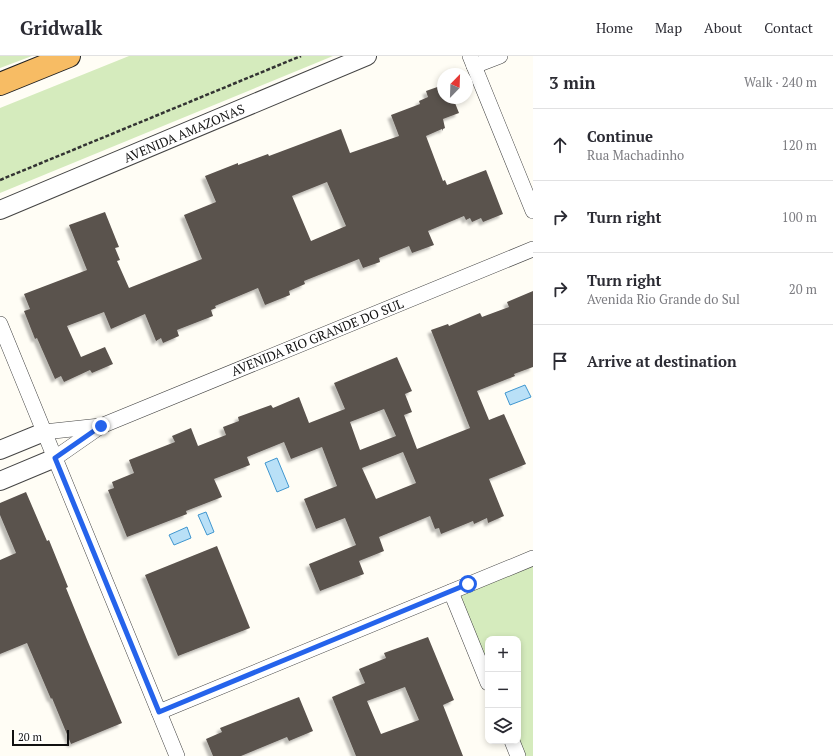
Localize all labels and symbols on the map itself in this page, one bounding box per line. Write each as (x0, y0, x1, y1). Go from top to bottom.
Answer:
north arrow (437, 68, 473, 104)
street label: AVENIDA AMAZONAS (121, 99, 247, 167)
street label: AVENIDA RIO GRANDE DO SUL (228, 294, 406, 380)
route end (92, 417, 110, 435)
route start (459, 575, 477, 593)
scale bar (12, 728, 69, 747)

